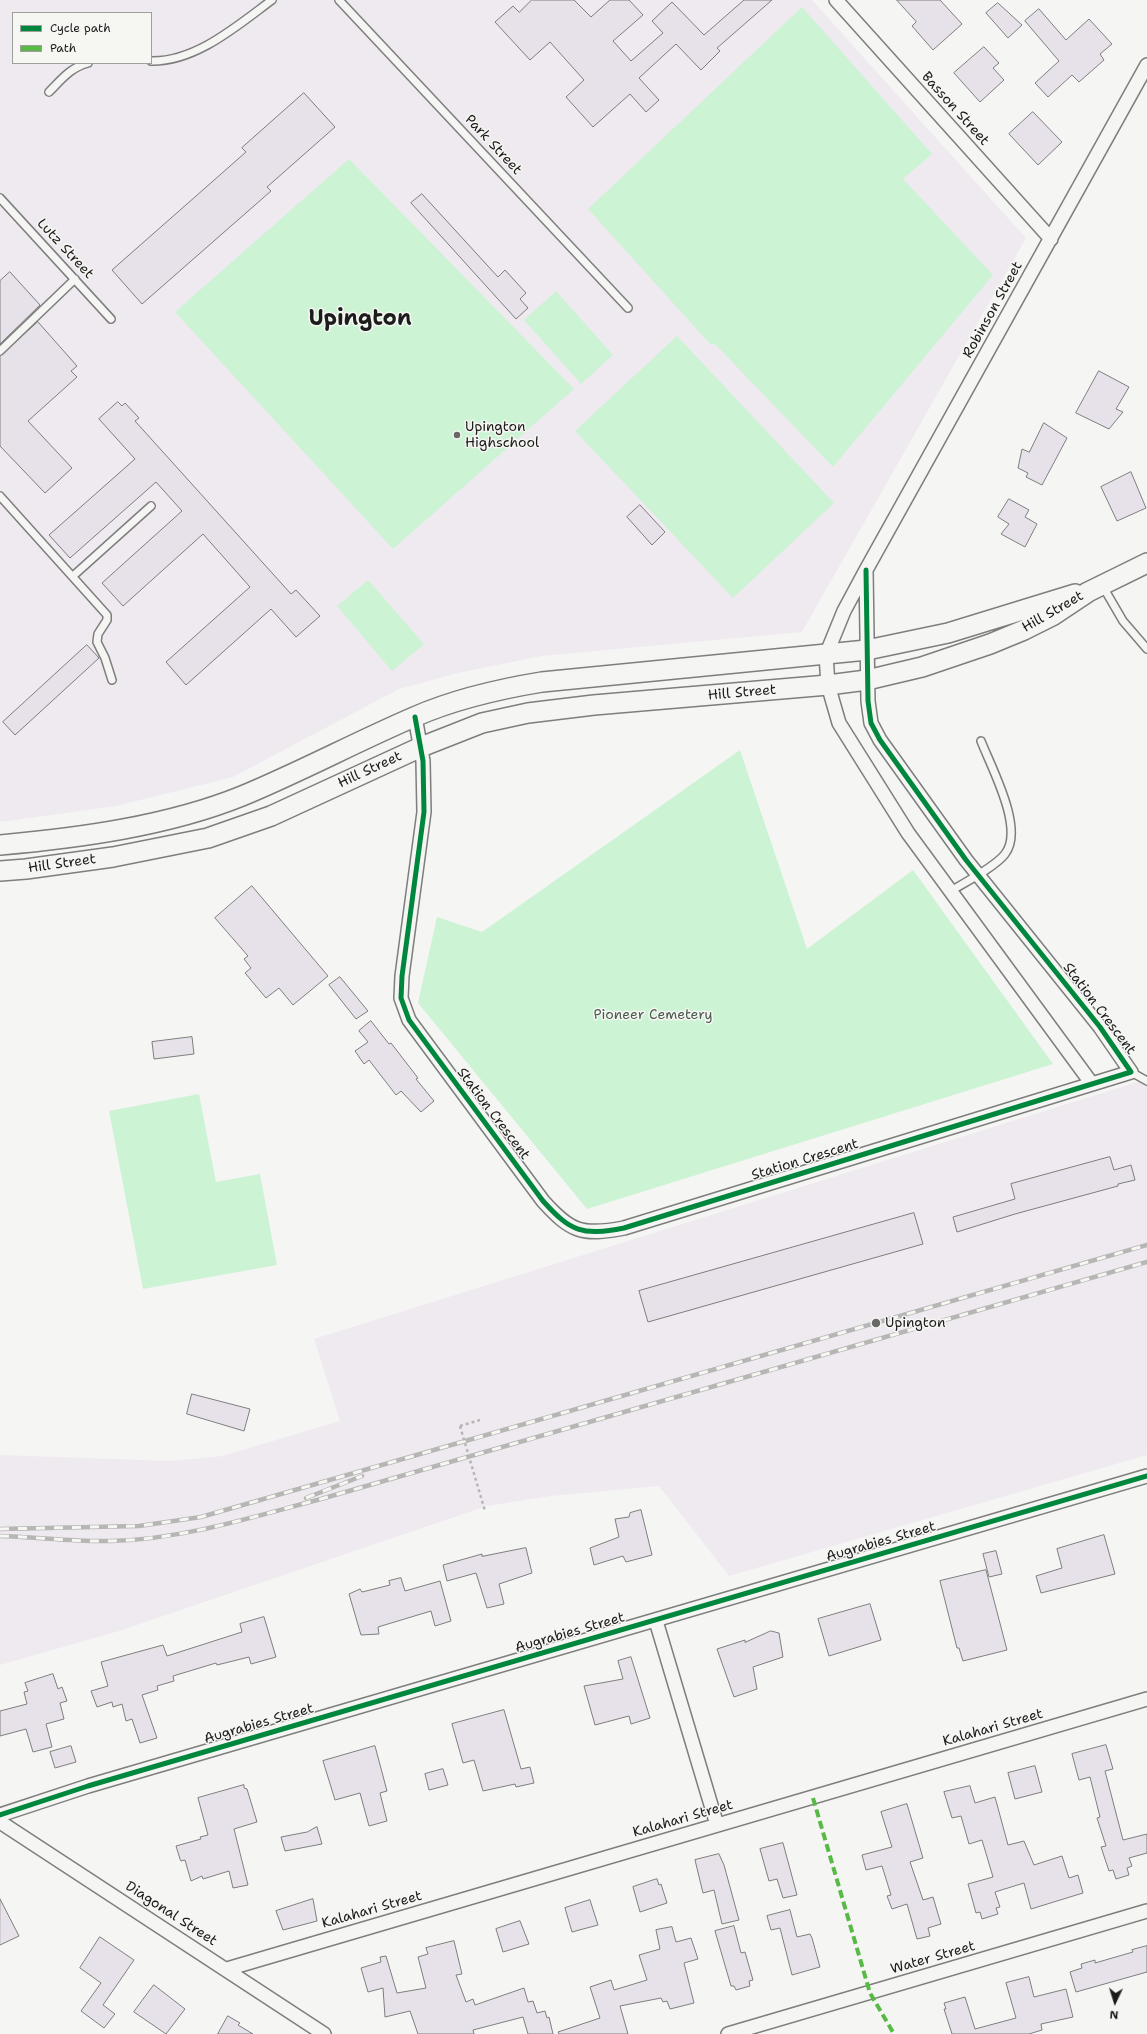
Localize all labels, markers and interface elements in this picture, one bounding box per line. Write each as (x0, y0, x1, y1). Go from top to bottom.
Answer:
legend (12, 12, 152, 64)
text: Cycle path (50, 20, 111, 36)
text: Path (50, 40, 76, 56)
street label: Basson Street (918, 69, 992, 149)
street label: Park Street (461, 111, 525, 179)
street label: Lutz Street (33, 216, 97, 282)
street label: Robinson Street (960, 259, 1026, 361)
district label: Upington (308, 306, 412, 332)
place label: Upington Highschool (465, 419, 539, 452)
marker: Upington Highschool (452, 430, 462, 440)
street label: Hill Street (1019, 588, 1087, 636)
street label: Hill Street (707, 682, 777, 704)
street label: Hill Street (336, 748, 404, 792)
street label: Hill Street (27, 851, 97, 877)
street label: Station Crescent (1059, 960, 1139, 1058)
park label: Pioneer Cemetery (593, 1007, 713, 1023)
street label: Station Crescent (453, 1065, 533, 1163)
street label: Station Crescent (750, 1136, 860, 1184)
place label: Upington (885, 1315, 946, 1331)
marker: Upington (870, 1317, 882, 1329)
street label: Augrabies Street (824, 1518, 938, 1566)
street label: Augrabies Street (513, 1609, 627, 1657)
street label: Augrabies Street (202, 1700, 316, 1748)
street label: Kalahari Street (941, 1706, 1045, 1750)
street label: Kalahari Street (631, 1797, 735, 1841)
street label: Diagonal Street (122, 1878, 220, 1950)
street label: Kalahari Street (320, 1888, 424, 1932)
street label: Water Street (889, 1938, 977, 1978)
north arrow (1095, 1982, 1135, 2022)
text: N (1109, 2007, 1119, 2022)

